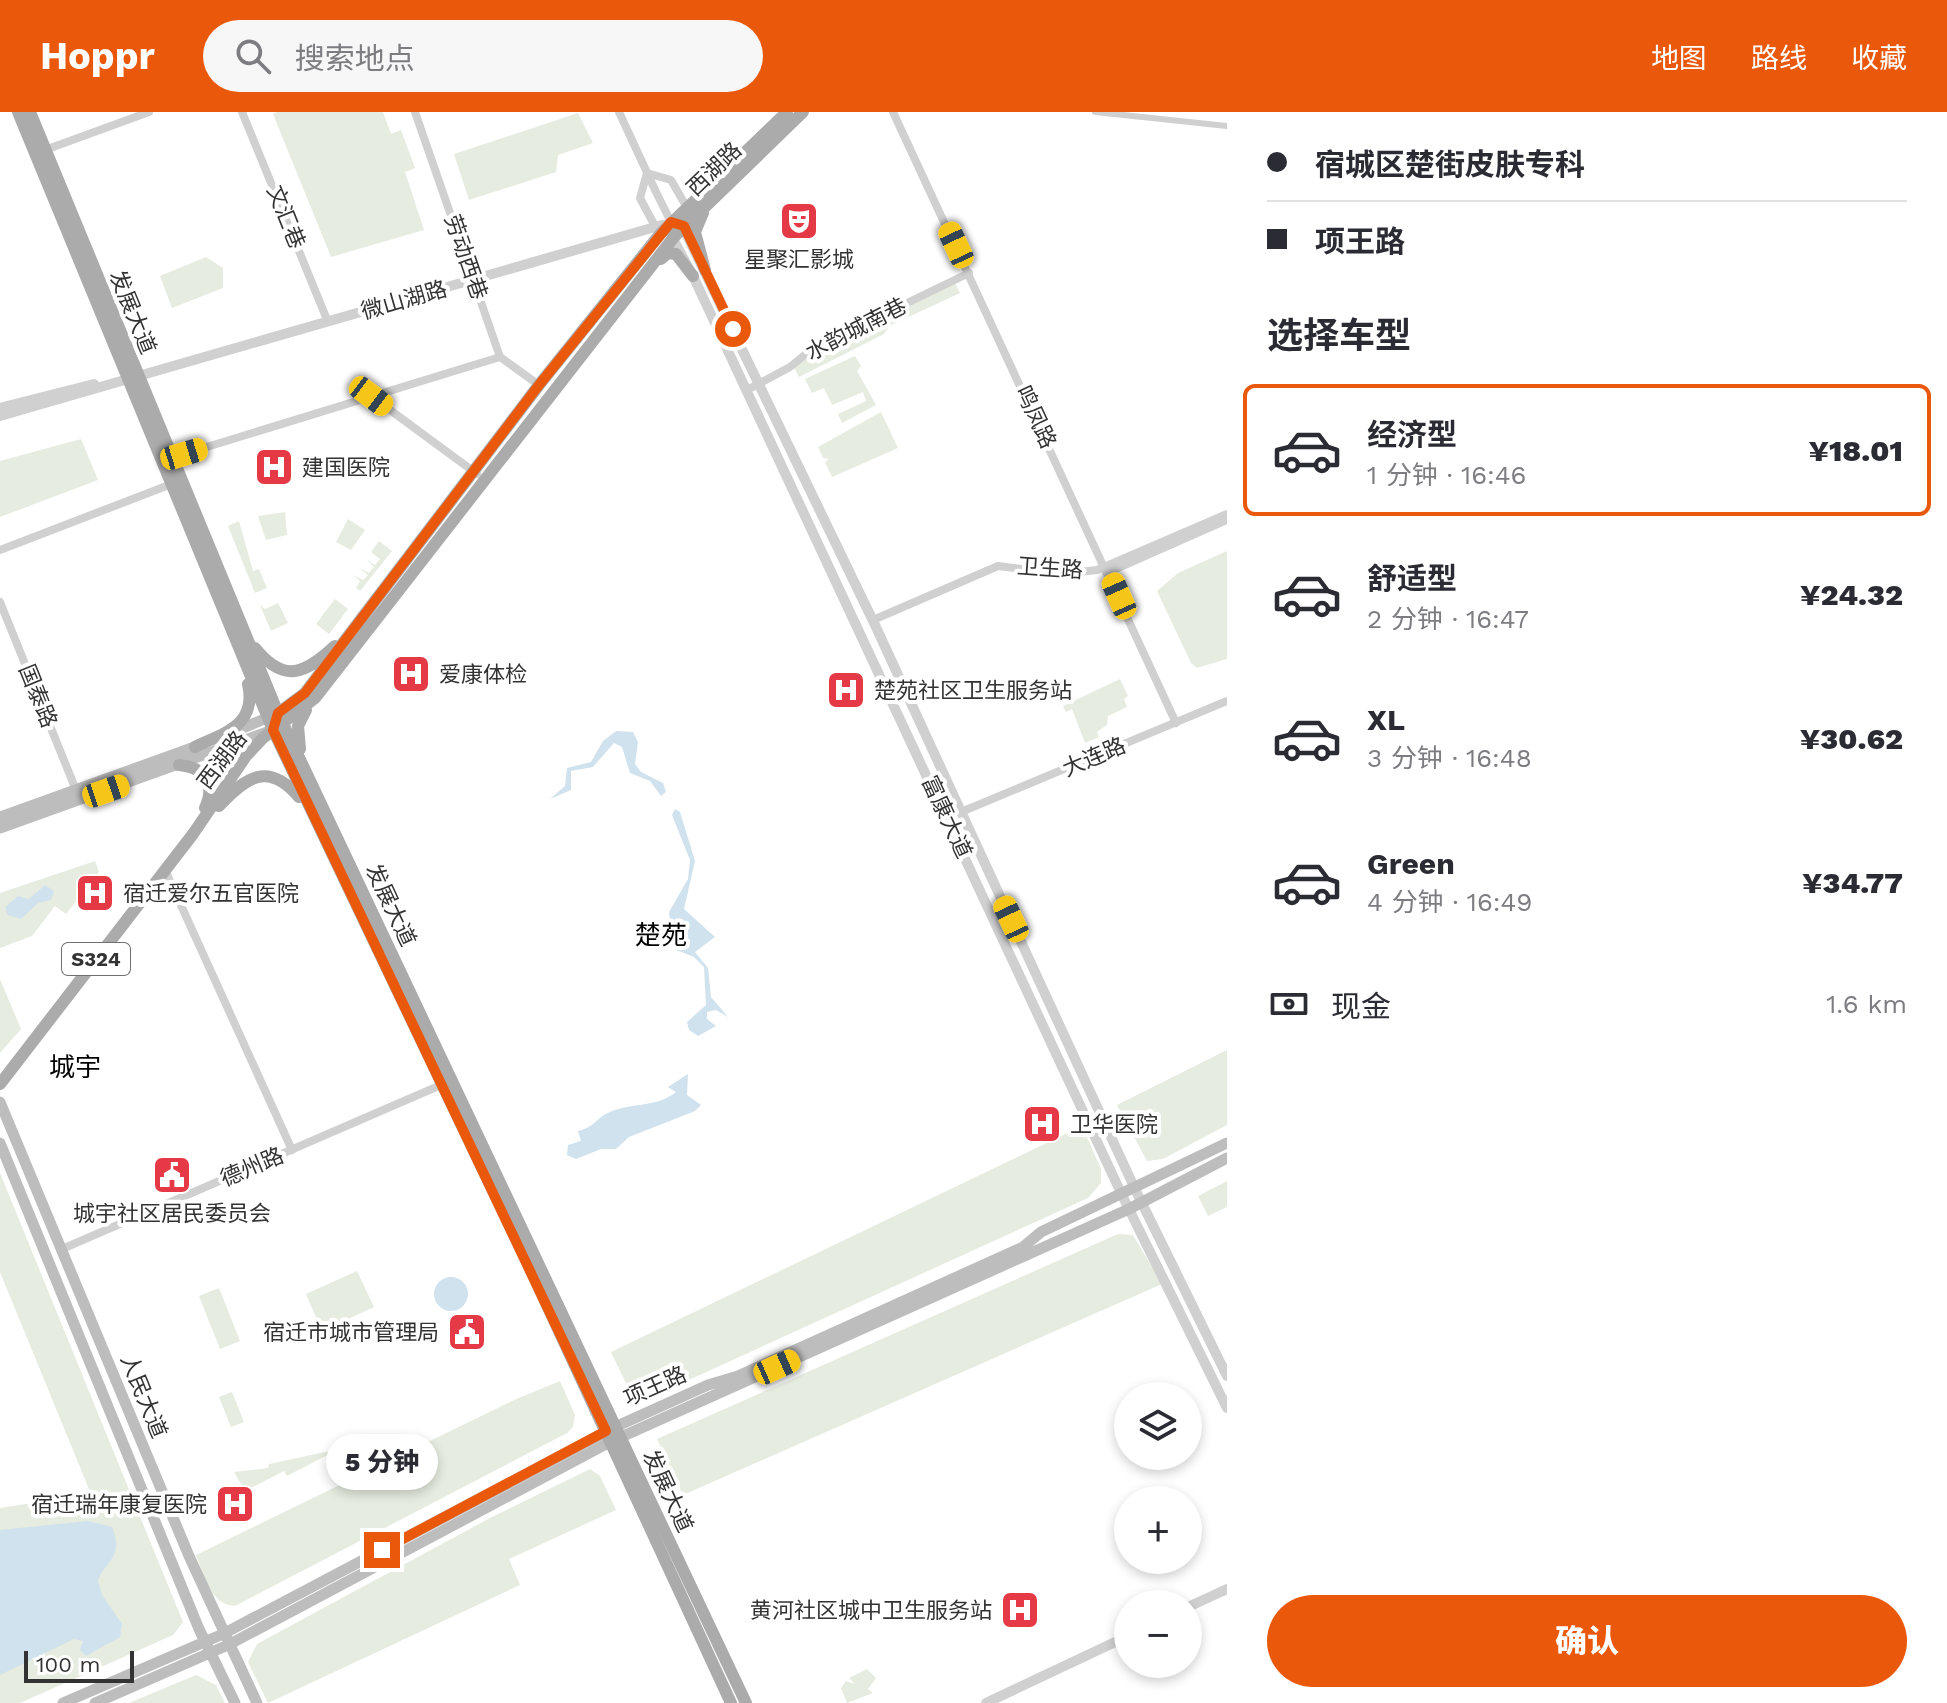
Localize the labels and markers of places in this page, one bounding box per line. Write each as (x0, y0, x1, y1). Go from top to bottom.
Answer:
theatre icon: 星聚汇影城 (778, 200, 820, 242)
place label: 星聚汇影城 (744, 247, 854, 272)
hospital icon: 建国医院 (253, 446, 295, 488)
place label: 建国医院 (302, 455, 390, 480)
hospital icon: 爱康体检 (390, 653, 432, 695)
place label: 爱康体检 (439, 662, 527, 687)
hospital icon: 楚苑社区卫生服务站 (825, 669, 867, 711)
place label: 楚苑社区卫生服务站 (874, 678, 1072, 703)
hospital icon: 宿迁爱尔五官医院 (74, 872, 116, 914)
place label: 宿迁爱尔五官医院 (123, 881, 299, 906)
hospital icon: 卫华医院 (1021, 1103, 1063, 1145)
place label: 卫华医院 (1070, 1112, 1158, 1137)
public building icon: 城宇社区居民委员会 (151, 1154, 193, 1196)
place label: 城宇社区居民委员会 (73, 1201, 271, 1226)
public building icon: 宿迁市城市管理局 (446, 1311, 488, 1353)
place label: 宿迁市城市管理局 (263, 1320, 439, 1345)
hospital icon: 宿迁瑞年康复医院 (214, 1483, 256, 1525)
place label: 宿迁瑞年康复医院 (31, 1492, 207, 1517)
hospital icon: 黄河社区城中卫生服务站 (999, 1589, 1041, 1631)
place label: 黄河社区城中卫生服务站 (750, 1598, 992, 1623)

